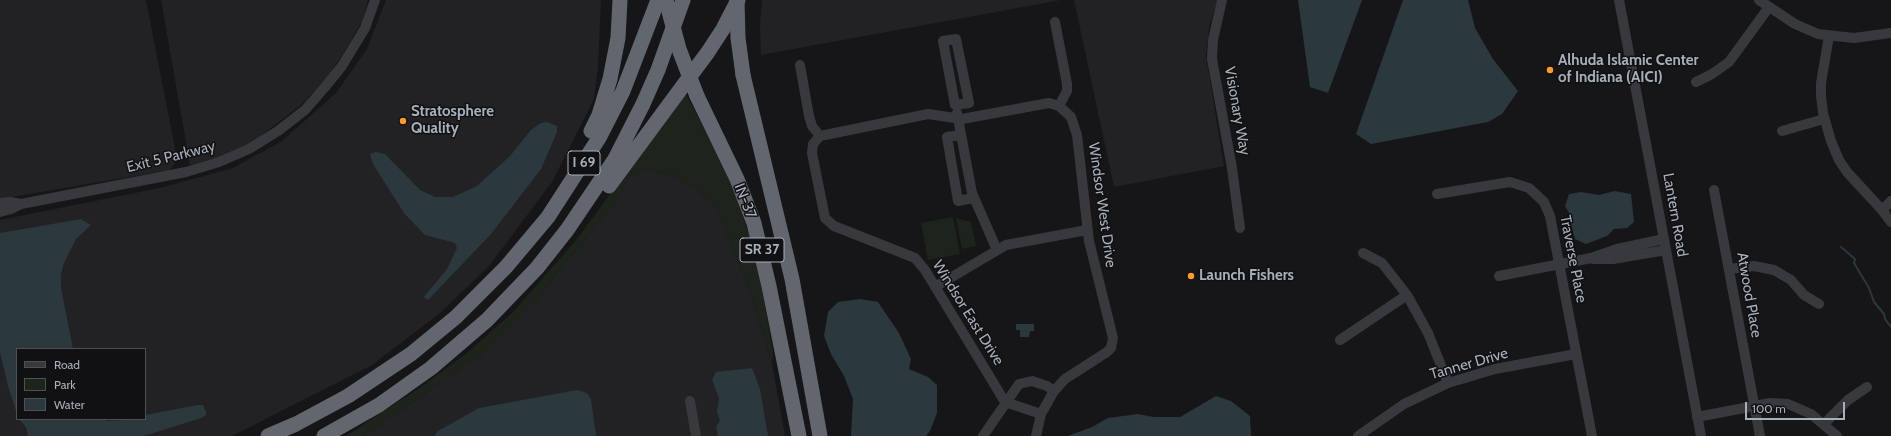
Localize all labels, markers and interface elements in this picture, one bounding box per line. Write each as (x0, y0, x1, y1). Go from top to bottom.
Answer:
place label: Alhuda Islamic Center of Indiana (AICI) (1558, 52, 1698, 87)
street label: Visionary Way (1220, 65, 1254, 157)
marker: Alhuda Islamic Center of Indiana (AICI) (1545, 65, 1555, 75)
place label: Stratosphere Quality (411, 103, 494, 138)
marker: Stratosphere Quality (398, 116, 408, 126)
street label: Exit 5 Parkway (125, 137, 217, 177)
street label: Windsor West Drive (1084, 141, 1120, 269)
road number: I 69 (568, 151, 600, 175)
street label: Lantern Road (1659, 172, 1691, 258)
street label: IN-37 (730, 181, 760, 221)
street label: Traverse Place (1556, 214, 1590, 304)
road number: SR 37 (740, 238, 784, 262)
street label: Atwood Place (1733, 251, 1765, 339)
street label: Windsor East Drive (928, 257, 1008, 369)
place label: Launch Fishers (1199, 267, 1294, 285)
marker: Launch Fishers (1186, 271, 1196, 281)
street label: Tanner Drive (1428, 344, 1510, 384)
legend (16, 348, 146, 420)
text: Road (54, 357, 80, 372)
text: Park (54, 377, 76, 392)
scale bar (1747, 394, 1847, 420)
text: Water (54, 397, 84, 412)
text: 100 m (1752, 401, 1786, 416)

